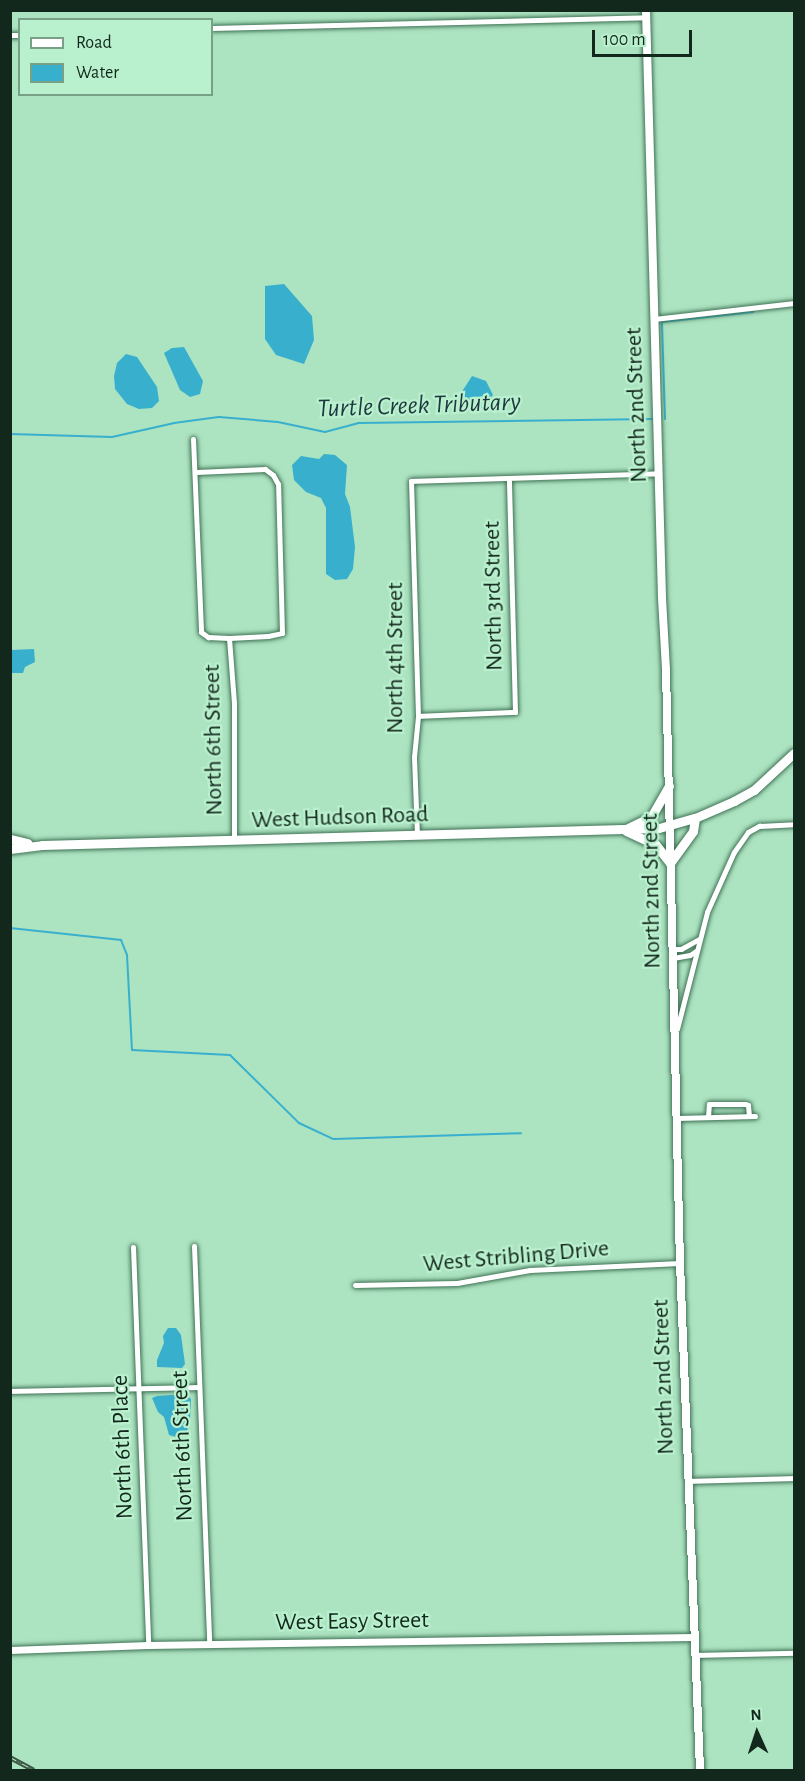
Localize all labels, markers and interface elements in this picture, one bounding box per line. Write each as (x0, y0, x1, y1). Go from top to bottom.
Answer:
legend (18, 18, 213, 96)
scale bar (595, 18, 696, 56)
text: 100 m (603, 31, 646, 49)
text: Road (76, 34, 112, 52)
text: Water (76, 64, 119, 82)
street label: North 2nd Street (620, 327, 654, 483)
water label: Turtle Creek Tributary (317, 387, 521, 425)
street label: North 3rd Street (478, 521, 510, 671)
street label: North 4th Street (382, 582, 410, 734)
street label: North 6th Street (198, 664, 230, 816)
street label: West Hudson Road (251, 801, 429, 835)
street label: North 2nd Street (636, 813, 668, 969)
street label: West Stribling Drive (422, 1235, 610, 1279)
street label: North 2nd Street (647, 1299, 681, 1455)
street label: North 6th Street (166, 1370, 200, 1522)
street label: North 6th Place (106, 1374, 140, 1520)
street label: West Easy Street (275, 1606, 429, 1638)
north arrow (727, 1703, 787, 1763)
text: N (750, 1707, 762, 1723)

